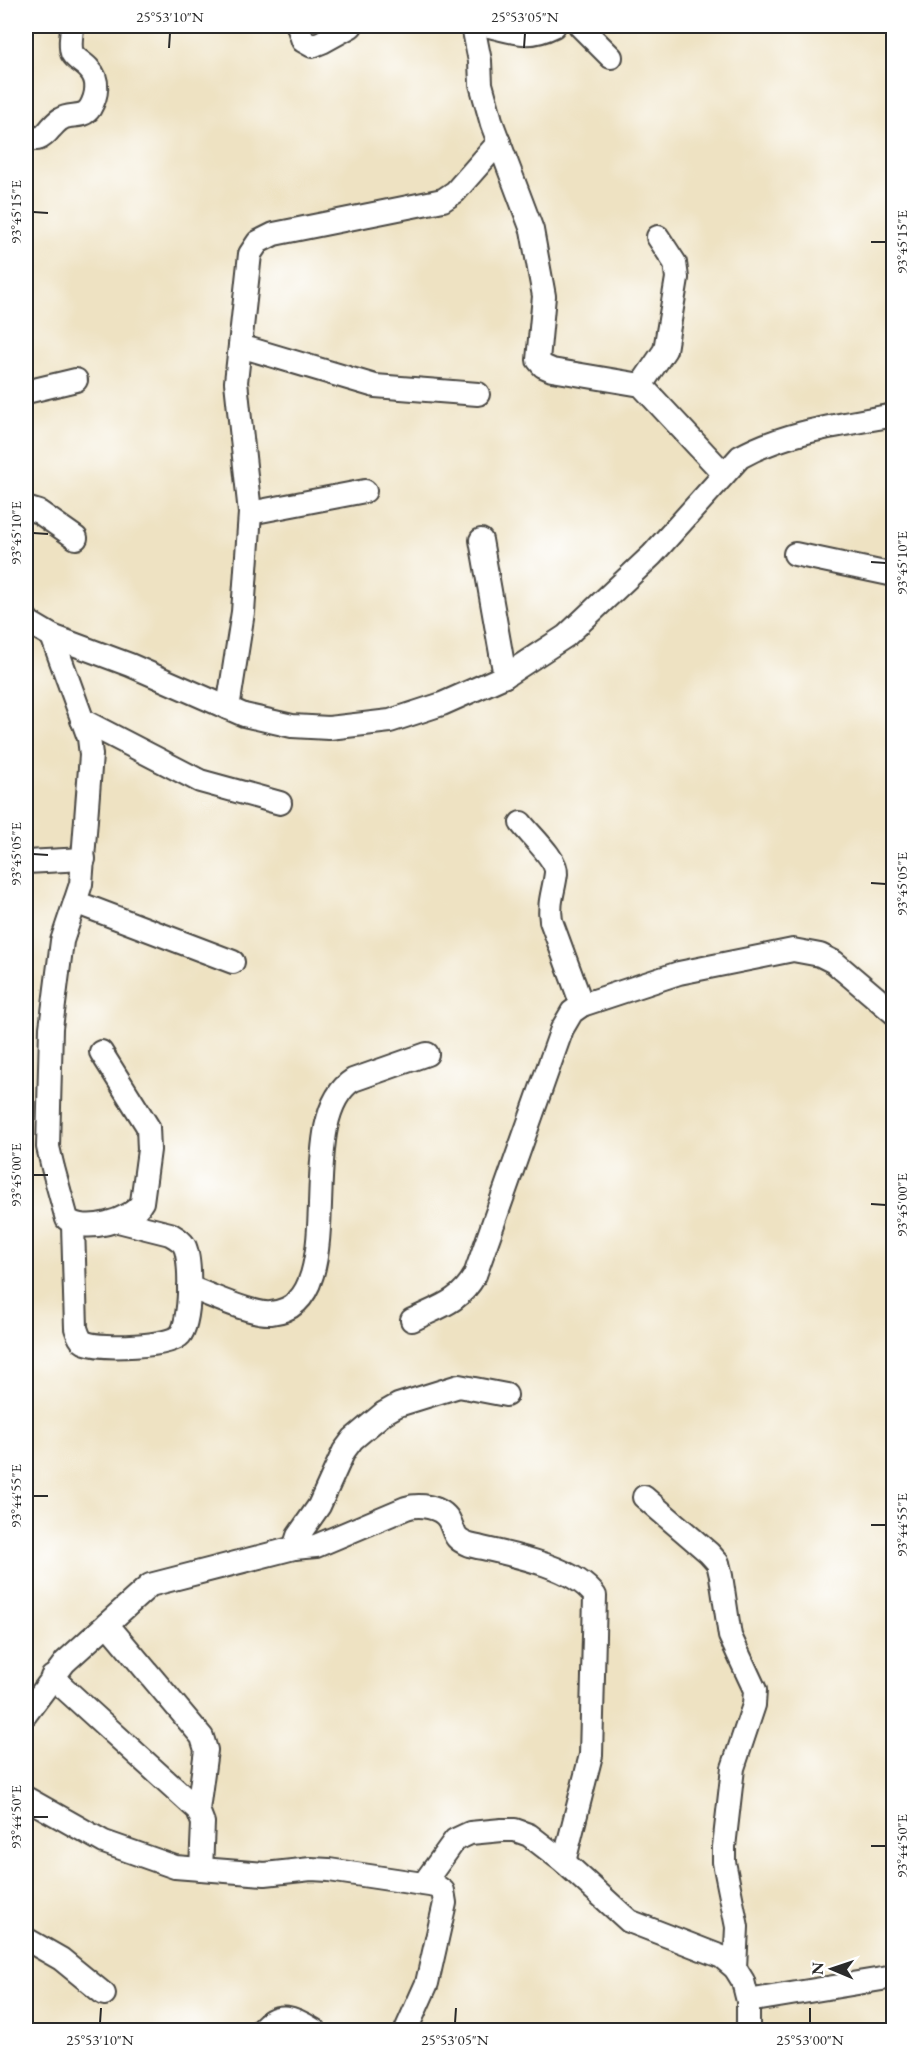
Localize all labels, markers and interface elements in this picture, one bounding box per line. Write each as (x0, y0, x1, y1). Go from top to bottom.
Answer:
text: 25°53'10"N (136, 7, 204, 26)
text: 25°53'05"N (491, 7, 559, 26)
text: 93°45'15"E (6, 179, 25, 244)
text: 93°45'15"E (892, 209, 911, 274)
text: 93°45'10"E (6, 500, 25, 565)
text: 93°45'10"E (892, 530, 911, 595)
text: 93°45'05"E (6, 821, 25, 886)
text: 93°45'05"E (892, 851, 911, 916)
text: 93°45'00"E (6, 1142, 25, 1207)
text: 93°45'00"E (892, 1172, 911, 1237)
text: 93°44'55"E (6, 1463, 25, 1528)
text: 93°44'55"E (892, 1492, 911, 1557)
text: 93°44'50"E (6, 1784, 25, 1849)
text: 93°44'50"E (892, 1813, 911, 1878)
north arrow (802, 1939, 862, 1999)
text: N (807, 1962, 828, 1975)
text: 25°53'10"N (66, 2030, 134, 2049)
text: 25°53'05"N (421, 2030, 489, 2049)
text: 25°53'00"N (776, 2030, 844, 2049)

